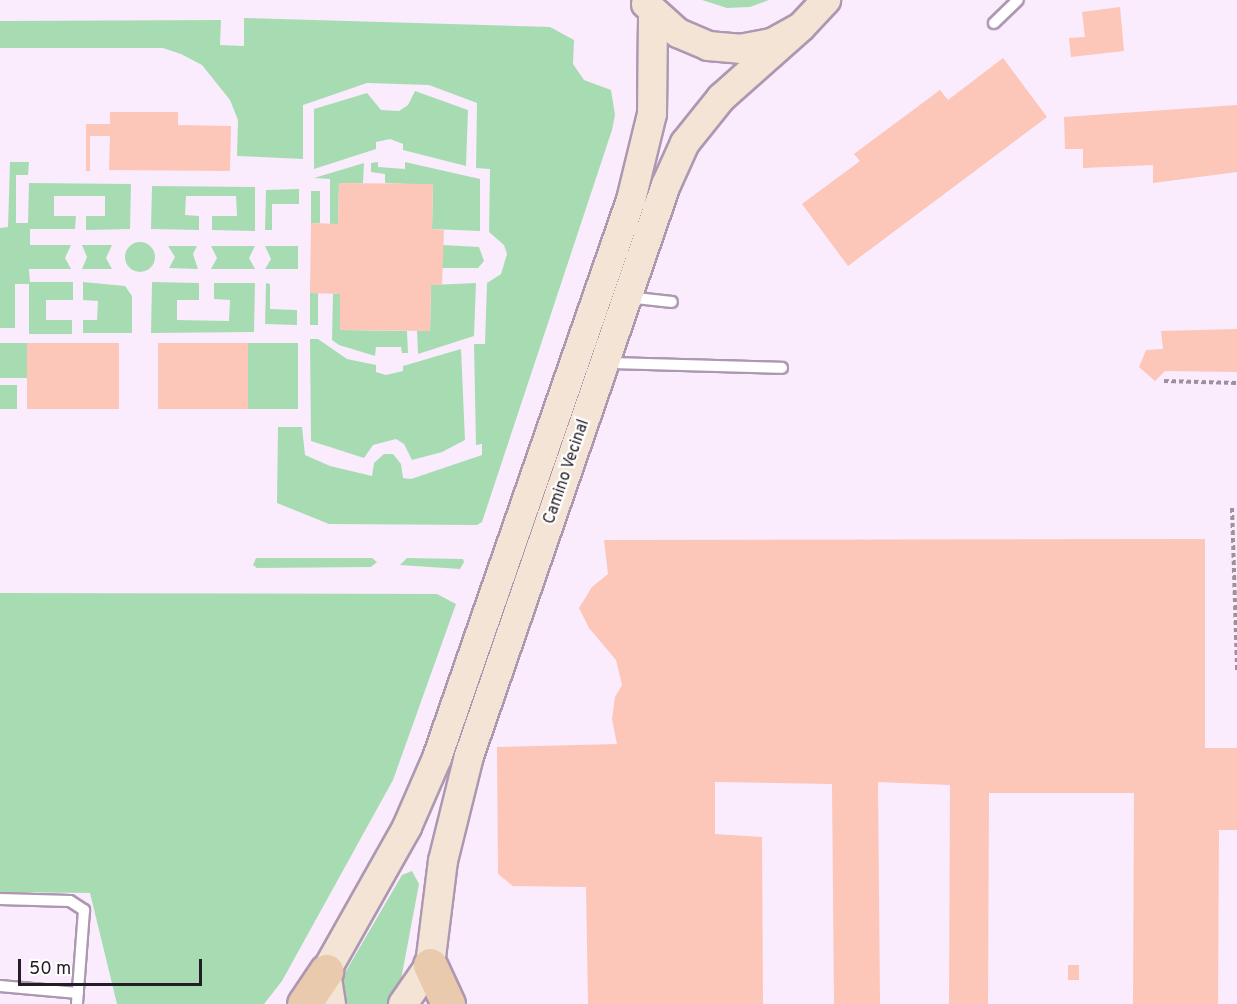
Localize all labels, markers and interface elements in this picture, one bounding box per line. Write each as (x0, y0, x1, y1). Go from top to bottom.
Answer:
street label: Camino Vecinal (540, 417, 594, 527)
scale bar (21, 947, 206, 985)
text: 50 m (29, 958, 71, 981)

